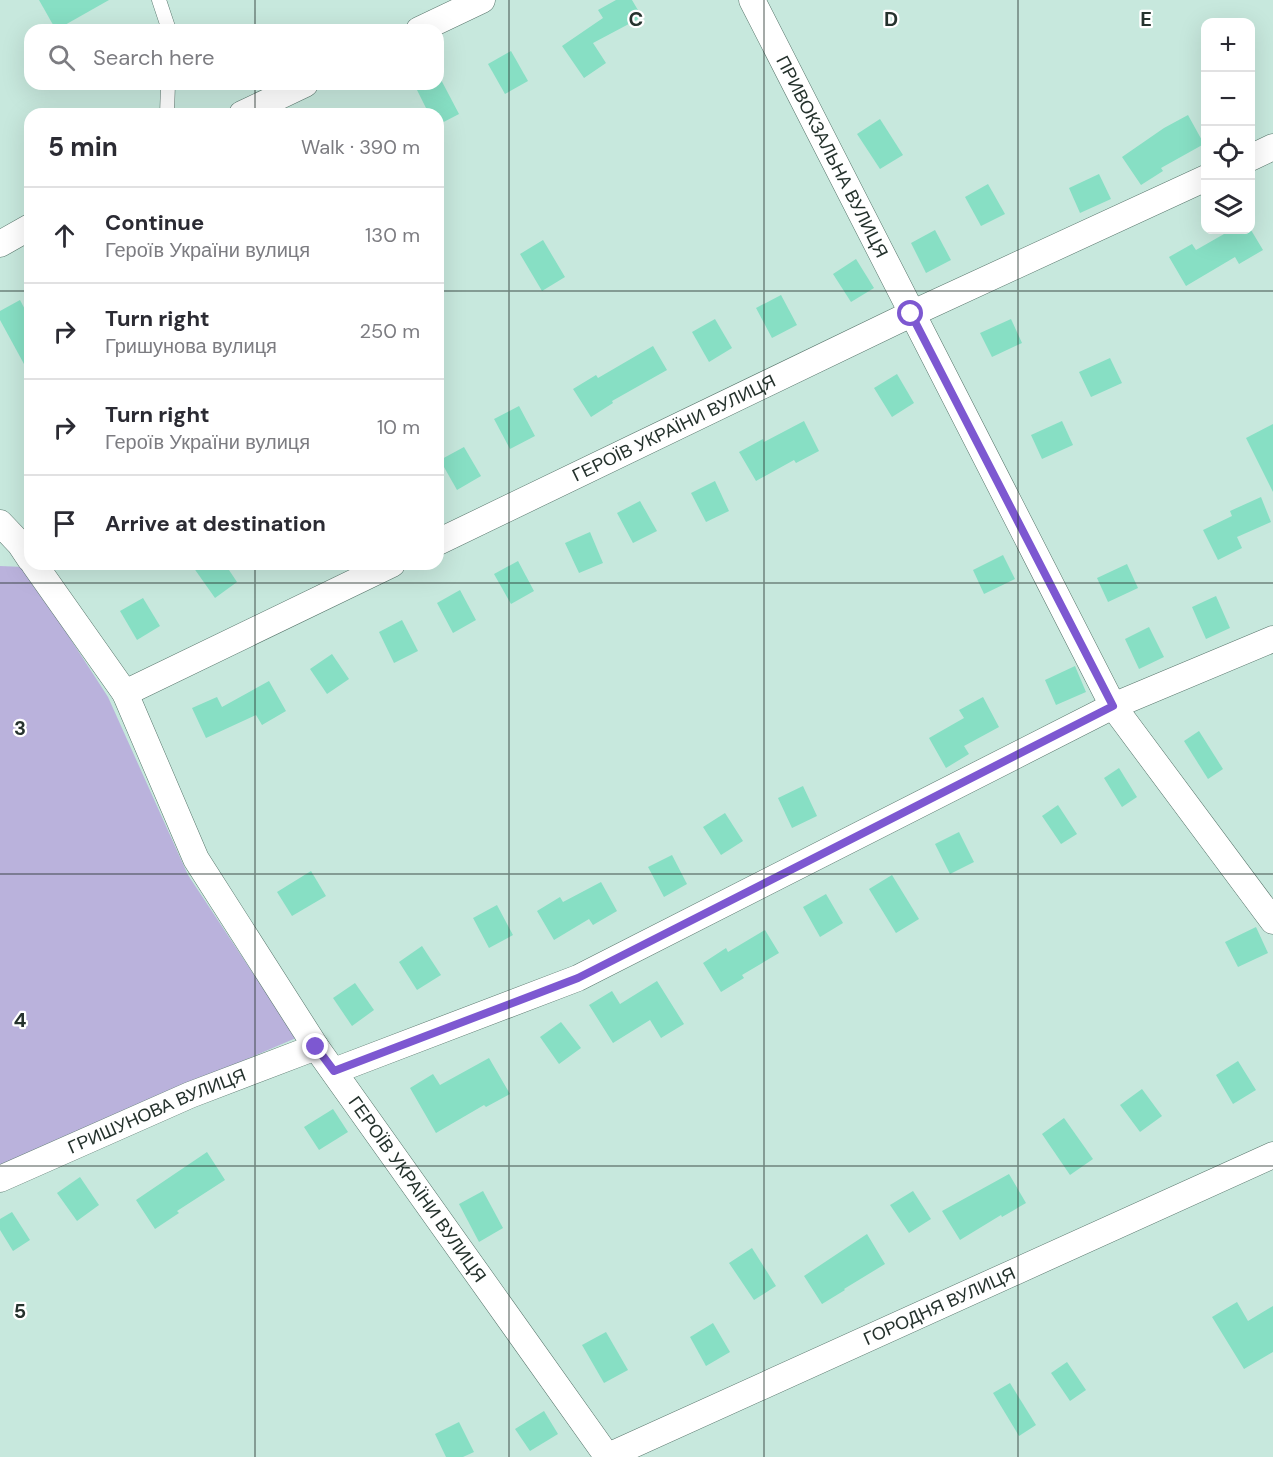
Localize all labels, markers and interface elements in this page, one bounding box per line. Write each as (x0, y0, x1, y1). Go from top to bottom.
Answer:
text: C (629, 6, 643, 32)
text: D (884, 6, 898, 32)
text: E (1140, 6, 1152, 32)
map controls (1201, 18, 1255, 234)
button: + (1201, 18, 1255, 72)
search box (24, 24, 444, 90)
icon: search (45, 41, 78, 74)
text: Search here (93, 43, 214, 72)
street label: ПРИВОКЗАЛЬНА ВУЛИЦЯ (771, 52, 894, 262)
button: − (1201, 72, 1255, 126)
button: locate (1201, 126, 1255, 180)
text: 5 min (48, 130, 118, 164)
text: Walk · 390 m (301, 134, 420, 160)
button: layers (1201, 180, 1255, 234)
text: Continue (105, 208, 204, 237)
icon: ahead (48, 219, 81, 252)
text: 130 m (365, 222, 420, 248)
text: Героїв України вулиця (105, 237, 310, 263)
route start (897, 300, 923, 326)
text: Turn right (105, 304, 210, 333)
icon: right (48, 315, 81, 348)
text: 250 m (359, 318, 420, 344)
text: Гришунова вулиця (105, 333, 277, 359)
street label: ГЕРОЇВ УКРАЇНИ ВУЛИЦЯ (568, 369, 780, 487)
text: Turn right (105, 400, 210, 429)
icon: right (48, 411, 81, 444)
text: 10 m (377, 414, 420, 440)
text: Героїв України вулиця (105, 429, 310, 455)
icon: arrive (48, 507, 81, 540)
text: Arrive at destination (105, 509, 326, 538)
text: 3 (14, 715, 26, 741)
text: 4 (14, 1007, 27, 1033)
route end (302, 1033, 328, 1059)
street label: ГРИШУНОВА ВУЛИЦЯ (64, 1063, 249, 1159)
street label: ГЕРОЇВ УКРАЇНИ ВУЛИЦЯ (343, 1091, 492, 1287)
street label: ГОРОДНЯ ВУЛИЦЯ (860, 1261, 1019, 1351)
text: 5 (14, 1298, 26, 1324)

